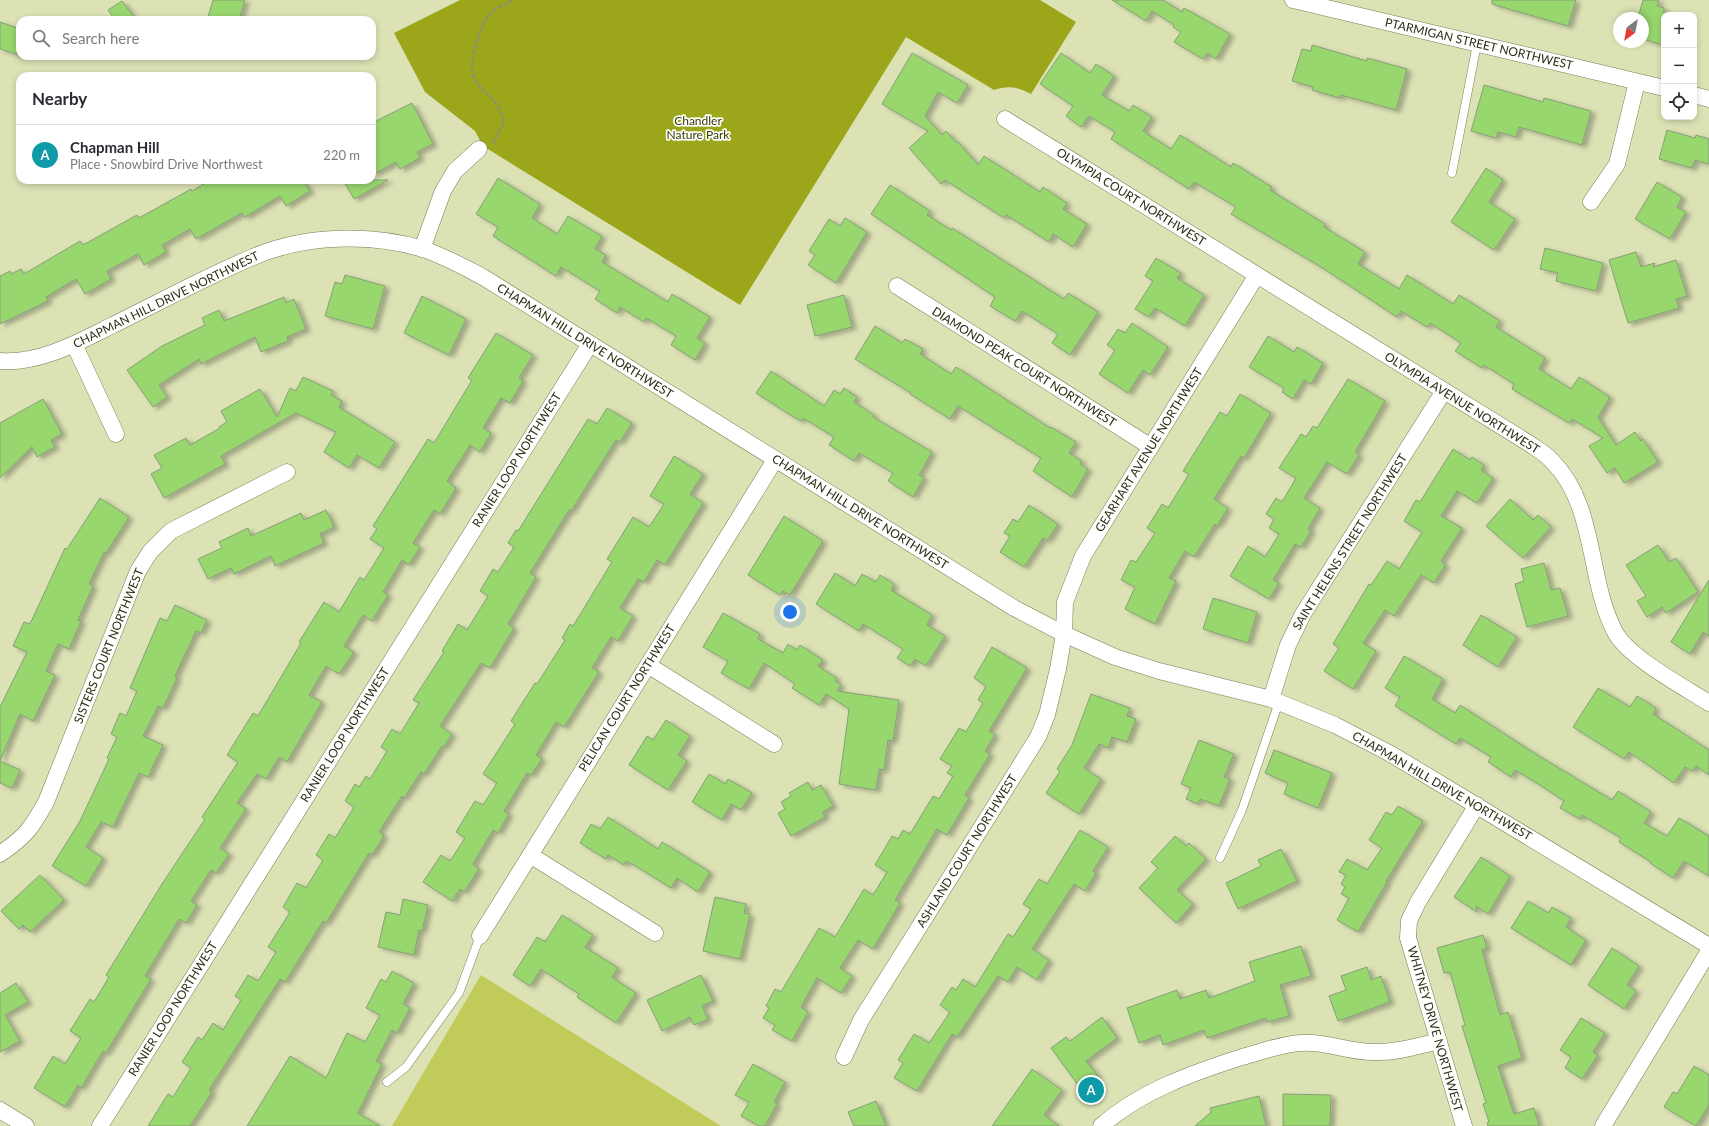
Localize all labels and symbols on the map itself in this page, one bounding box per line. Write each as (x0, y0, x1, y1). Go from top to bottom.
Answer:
north arrow (1613, 12, 1649, 48)
street label: PTARMIGAN STREET NORTHWEST (1384, 15, 1575, 72)
park label: Chandler Nature Park (667, 113, 730, 142)
street label: OLYMPIA COURT NORTHWEST (1054, 144, 1209, 249)
street label: CHAPMAN HILL DRIVE NORTHWEST (70, 248, 261, 351)
street label: CHAPMAN HILL DRIVE NORTHWEST (494, 280, 676, 401)
street label: DIAMOND PEAK COURT NORTHWEST (929, 303, 1119, 430)
street label: OLYMPIA AVENUE NORTHWEST (1382, 349, 1543, 457)
street label: GEARHART AVENUE NORTHWEST (1092, 365, 1206, 535)
street label: RANIER LOOP NORTHWEST (469, 390, 564, 530)
street label: CHAPMAN HILL DRIVE NORTHWEST (769, 451, 951, 572)
street label: SAINT HELENS STREET NORTHWEST (1289, 451, 1410, 633)
street label: SISTERS COURT NORTHWEST (70, 566, 147, 726)
your location (780, 602, 800, 622)
street label: PELICAN COURT NORTHWEST (575, 621, 678, 774)
street label: RANIER LOOP NORTHWEST (297, 665, 392, 805)
street label: CHAPMAN HILL DRIVE NORTHWEST (1350, 728, 1535, 843)
street label: ASHLAND COURT NORTHWEST (913, 771, 1020, 930)
street label: RANIER LOOP NORTHWEST (125, 939, 220, 1079)
street label: WHITNEY DRIVE NORTHWEST (1405, 944, 1466, 1113)
pin: A (1078, 1075, 1104, 1105)

